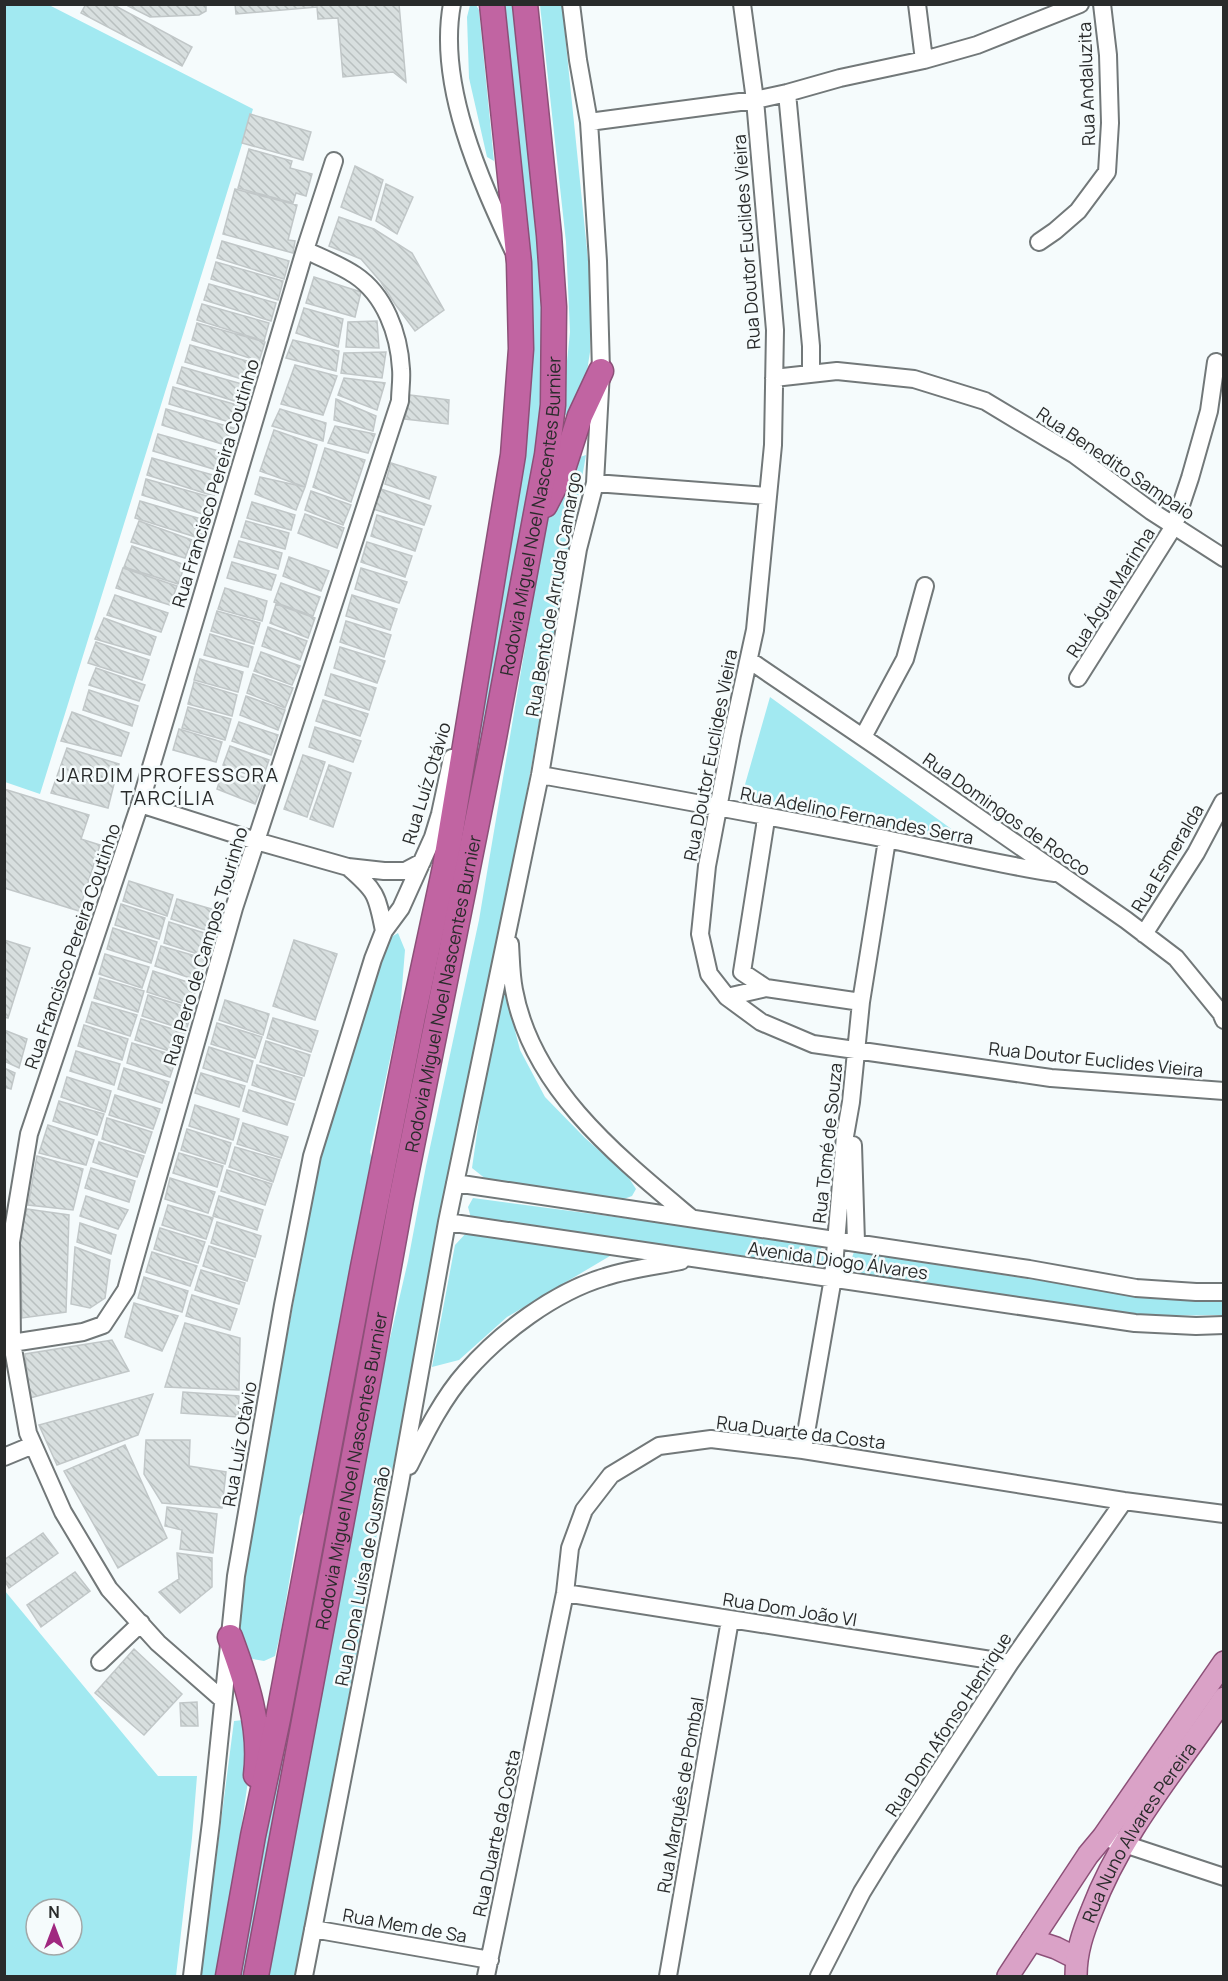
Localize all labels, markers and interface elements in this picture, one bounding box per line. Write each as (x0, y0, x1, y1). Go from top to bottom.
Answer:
street label: Rua Andaluzita (1072, 22, 1100, 146)
street label: Rua Doutor Euclides Vieira (727, 134, 765, 350)
street label: Rua Francisco Pereira Coutinho (166, 356, 264, 610)
street label: Rodovia Miguel Noel Nascentes Burnier (494, 356, 566, 678)
street label: Rua Benedito Sampaio (1032, 401, 1200, 525)
street label: Rua Bento de Arruda Camargo (520, 470, 586, 718)
street label: Rua Água Marinha (1060, 522, 1160, 662)
street label: Rua Doutor Euclides Vieira (678, 647, 742, 863)
street label: Rua Luíz Otávio (396, 719, 456, 847)
street label: Rua Domingos de Rocco (918, 747, 1096, 881)
district label: JARDIM PROFESSORA TARCÍLIA (56, 761, 280, 811)
street label: Rua Adelino Fernandes Serra (738, 781, 976, 849)
street label: Rua Esmeralda (1125, 799, 1209, 917)
street label: Rua Francisco Pereira Coutinho (19, 820, 125, 1072)
street label: Rua Pero de Campos Tourinho (157, 824, 253, 1068)
street label: Rodovia Miguel Noel Nascentes Burnier (399, 832, 486, 1154)
street label: Rua Doutor Euclides Vieira (988, 1036, 1204, 1082)
street label: Rua Tomé de Souza (807, 1062, 847, 1224)
street label: Avenida Diogo Álvares (747, 1236, 929, 1284)
street label: Rodovia Miguel Noel Nascentes Burnier (309, 1309, 393, 1632)
street label: Rua Luíz Otávio (216, 1380, 262, 1508)
street label: Rua Duarte da Costa (715, 1410, 887, 1454)
street label: Rua Dona Luísa de Gusmão (329, 1464, 395, 1688)
street label: Rua Dom João VI (721, 1587, 859, 1631)
street label: Rua Dom Afonso Henrique (879, 1627, 1017, 1821)
street label: Rua Marquês de Pombal (651, 1695, 709, 1895)
street label: Rua Nuno Alvares Pereira (1076, 1737, 1201, 1926)
street label: Rua Duarte da Costa (467, 1747, 525, 1919)
north arrow (24, 1897, 84, 1957)
text: N (48, 1901, 60, 1923)
street label: Rua Mem de Sa (341, 1902, 469, 1948)

